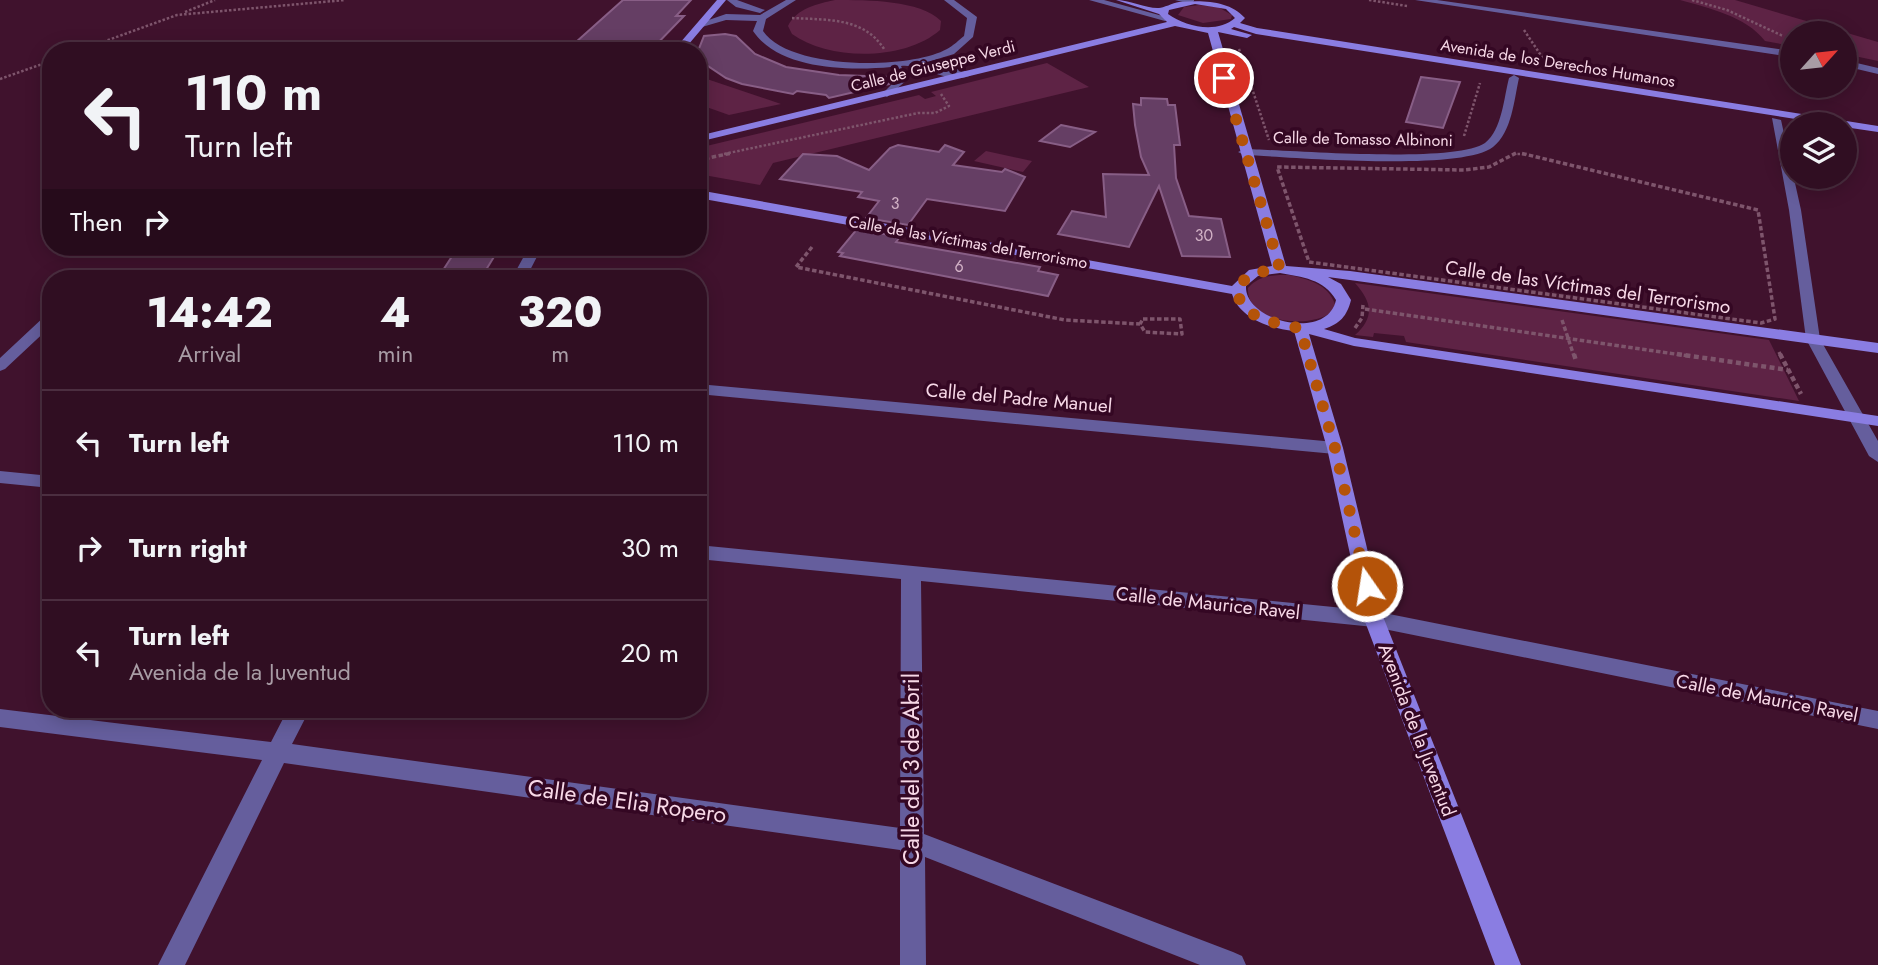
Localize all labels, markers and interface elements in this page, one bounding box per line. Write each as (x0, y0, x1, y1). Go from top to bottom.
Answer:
north arrow (1780, 21, 1857, 98)
map controls (1780, 21, 1857, 189)
street label: Avenida de los Derechos Humanos (1439, 33, 1677, 93)
street label: Calle de Giuseppe Verdi (849, 34, 1017, 98)
pin (1194, 48, 1254, 108)
text: 110 m (185, 58, 322, 128)
icon: arrive (1205, 59, 1243, 97)
icon: left (70, 70, 161, 161)
button: layers (1780, 112, 1857, 189)
text: Turn left (185, 123, 292, 169)
street label: Calle de Tomasso Albinoni (1273, 126, 1453, 152)
house number: 3 (891, 192, 900, 215)
text: Then (70, 203, 123, 241)
icon: right (137, 203, 175, 241)
street label: Calle de las Víctimas del Terrorismo (847, 210, 1090, 274)
house number: 30 (1195, 224, 1213, 247)
street label: Calle de las Víctimas del Terrorismo (1444, 254, 1732, 320)
house number: 6 (954, 255, 964, 278)
text: 14:42 (147, 282, 273, 343)
text: 4 (380, 282, 411, 343)
text: 320 (518, 282, 602, 343)
text: Arrival (178, 337, 241, 371)
text: min (377, 337, 413, 371)
text: m (551, 337, 569, 371)
street label: Calle del Padre Manuel (925, 376, 1113, 420)
icon: left (70, 424, 108, 462)
text: Turn left (129, 424, 229, 462)
text: 110 m (612, 424, 679, 462)
icon: right (70, 529, 108, 567)
text: Turn right (129, 529, 247, 567)
text: 30 m (621, 529, 679, 567)
position arrow (1330, 549, 1404, 623)
street label: Calle de Maurice Ravel (1115, 580, 1301, 626)
text: Turn left (129, 617, 229, 655)
icon: left (70, 634, 108, 672)
text: 20 m (621, 634, 679, 672)
street label: Avenida de la Juventud (1372, 640, 1462, 820)
text: Avenida de la Juventud (129, 655, 351, 689)
street label: Calle de Maurice Ravel (1674, 667, 1860, 729)
street label: Calle del 3 de Abril (894, 673, 928, 865)
street label: Calle de Elia Ropero (525, 770, 729, 832)

